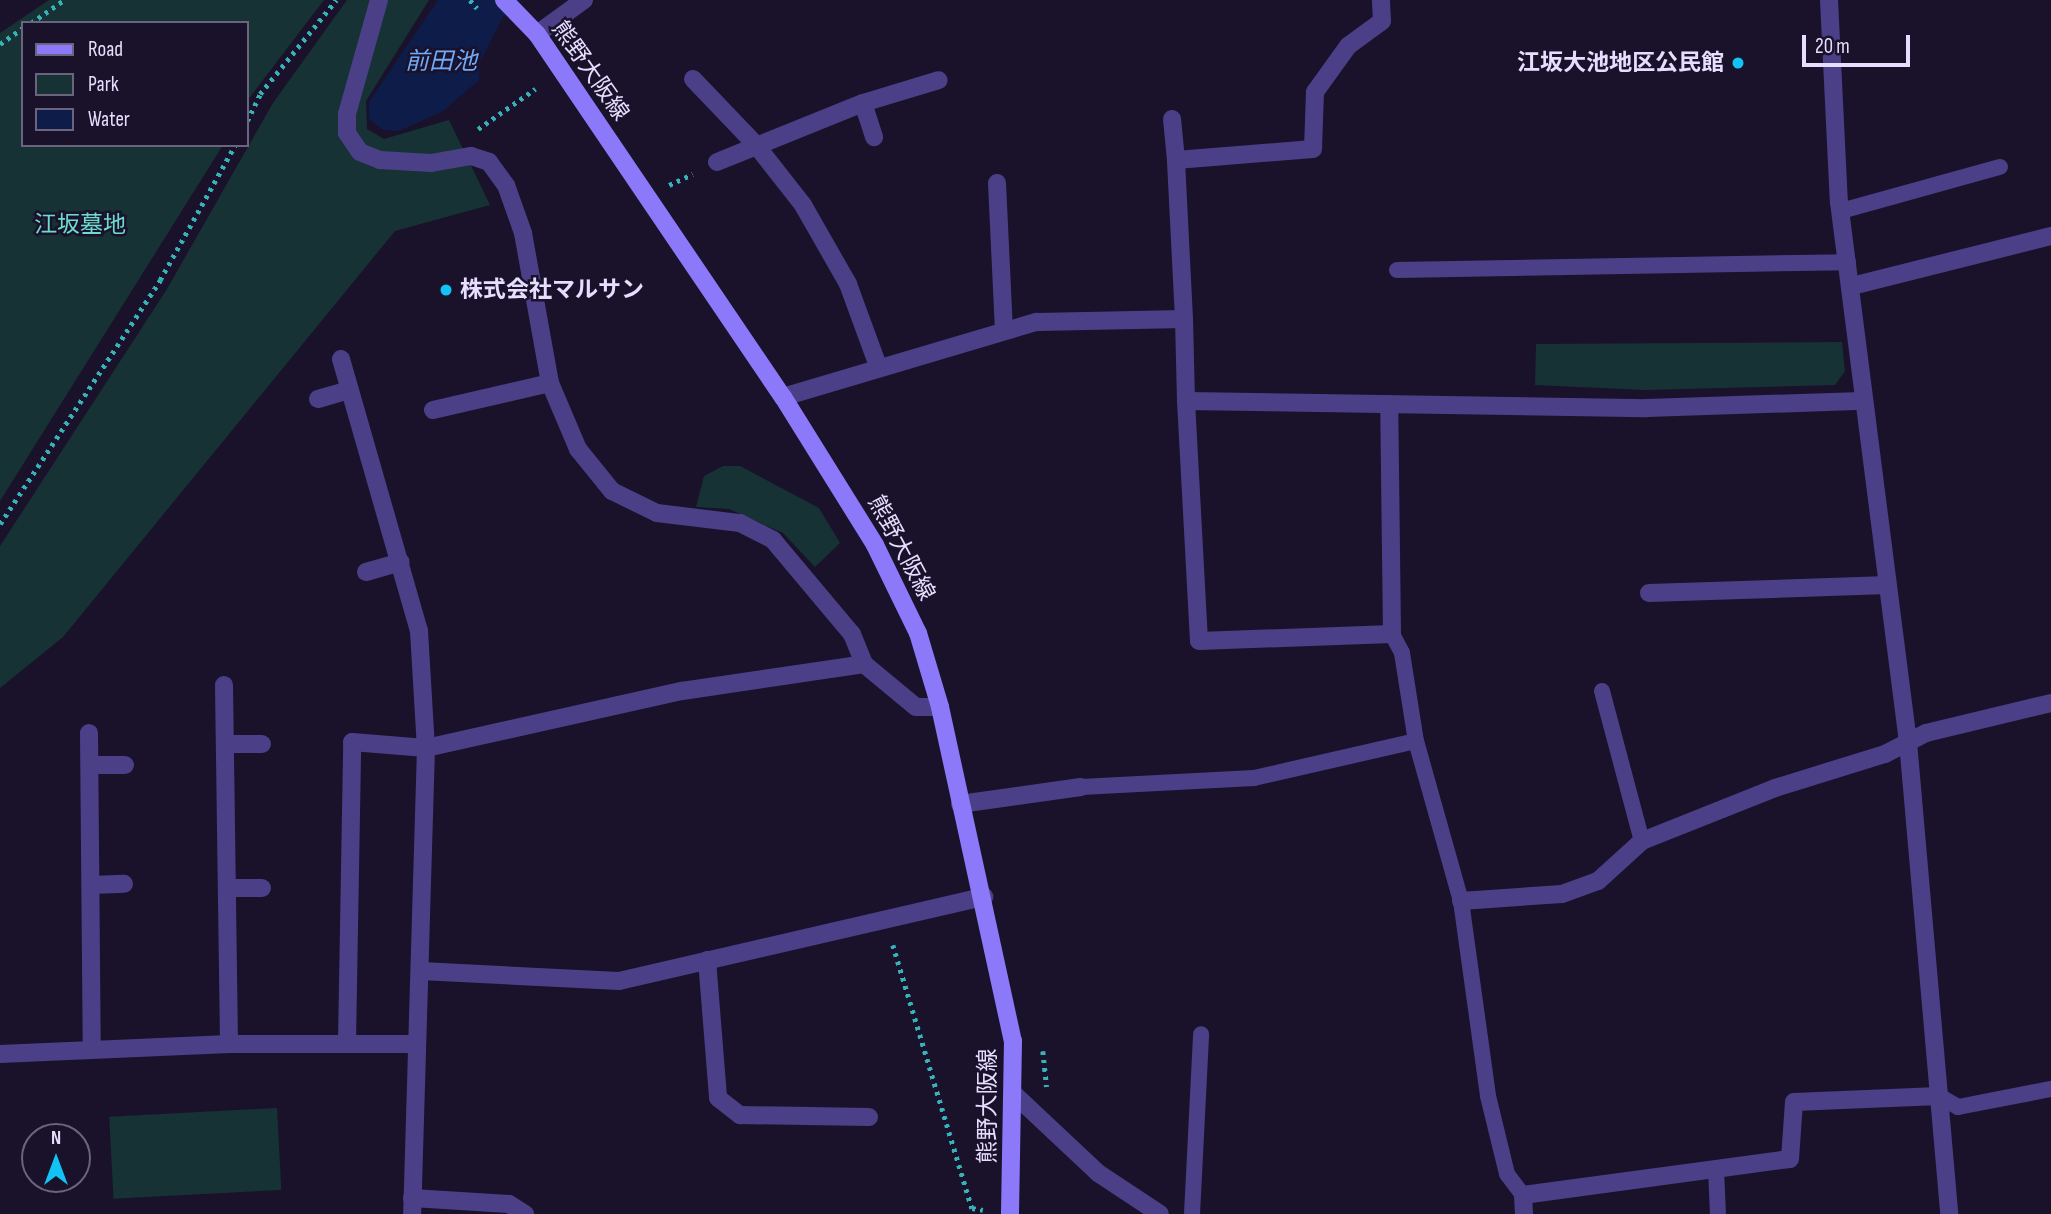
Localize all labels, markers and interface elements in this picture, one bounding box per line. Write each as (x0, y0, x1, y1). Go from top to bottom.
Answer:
street label: 熊野大阪線 (546, 16, 634, 126)
legend (21, 21, 248, 147)
scale bar (1806, 21, 1914, 65)
text: 20 m (1815, 34, 1850, 59)
text: Road (88, 37, 123, 62)
water label: 前田池 (405, 48, 477, 76)
place label: 江坂大池地区公民館 (1517, 49, 1724, 77)
marker: 江坂大池地区公民館 (1730, 55, 1746, 71)
text: Park (88, 72, 119, 97)
text: Water (88, 107, 130, 132)
park label: 江坂墓地 (34, 211, 126, 239)
place label: 株式会社マルサン (460, 276, 644, 304)
marker: 株式会社マルサン (438, 282, 454, 298)
street label: 熊野大阪線 (862, 491, 940, 605)
street label: 熊野大阪線 (974, 1049, 1002, 1163)
north arrow (21, 1123, 91, 1193)
text: N (51, 1127, 61, 1150)

